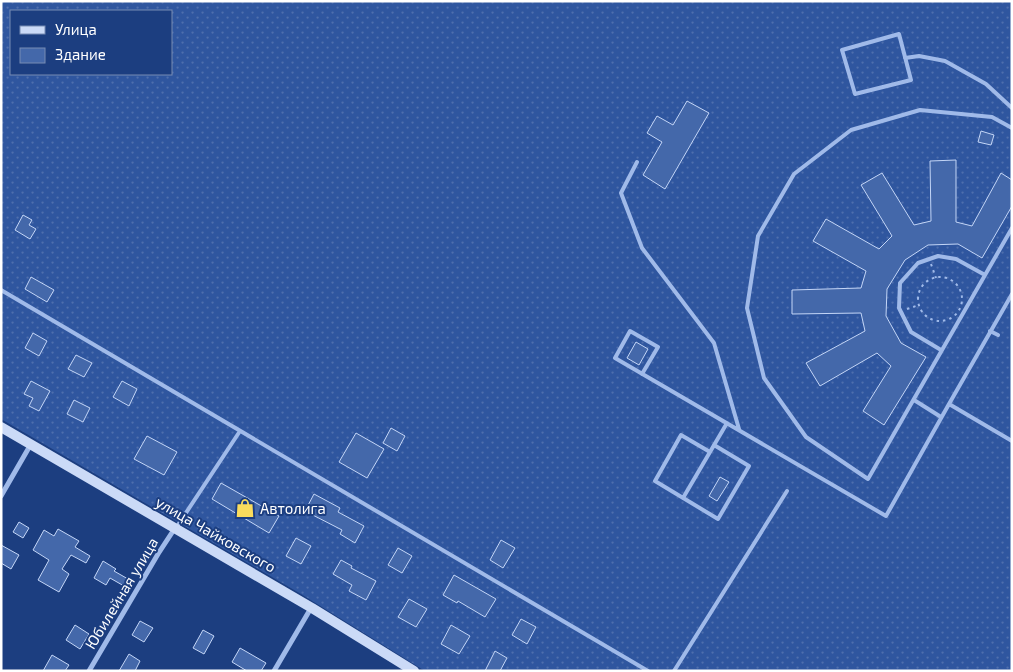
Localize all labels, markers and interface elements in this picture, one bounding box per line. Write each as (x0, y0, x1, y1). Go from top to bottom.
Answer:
legend (10, 10, 172, 75)
text: Улица (55, 20, 97, 38)
text: Здание (55, 45, 106, 63)
street label: улица Чайковского (152, 492, 279, 577)
shop icon: Автолига (234, 497, 256, 519)
place label: Автолига (260, 499, 326, 517)
street label: Юбилейная улица (81, 534, 162, 653)

